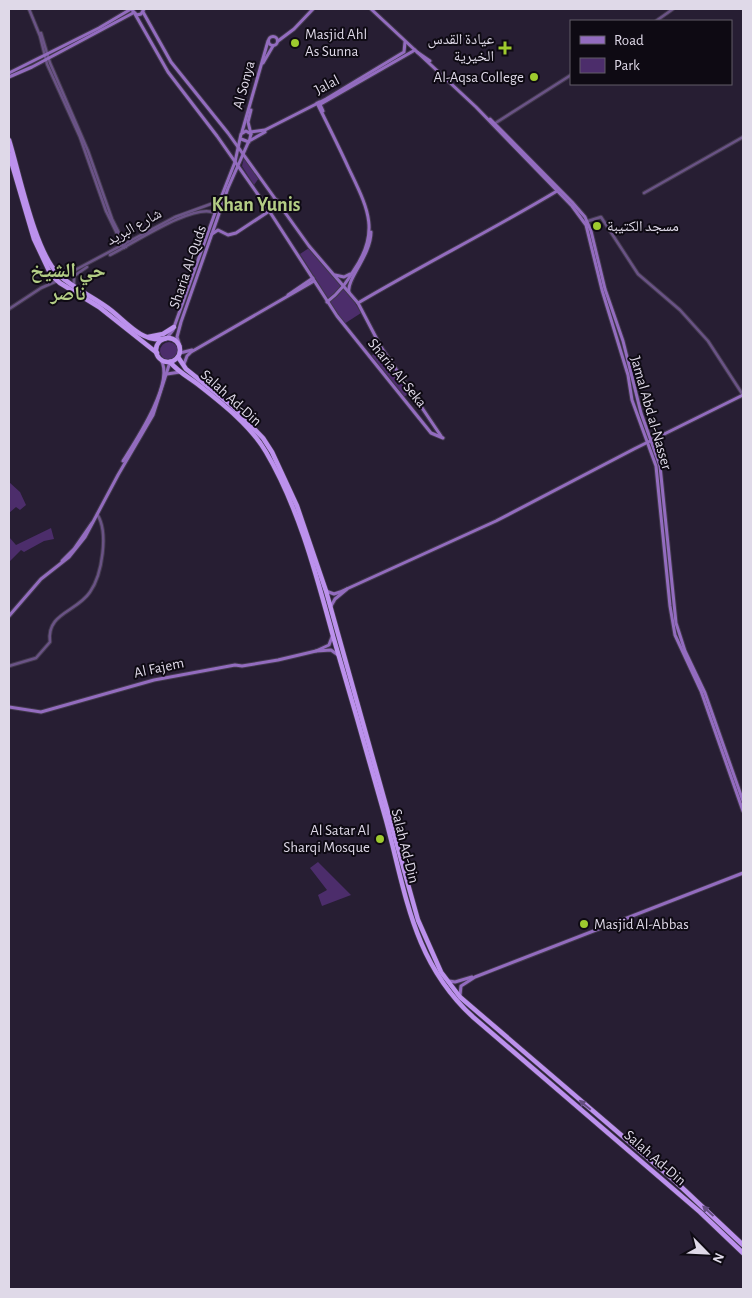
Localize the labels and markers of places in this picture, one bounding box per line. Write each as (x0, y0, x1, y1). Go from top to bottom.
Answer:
place label: Masjid Ahl As Sunna (305, 27, 367, 59)
place label: عيادة القدس الخيرية (428, 32, 494, 65)
marker: Masjid Ahl As Sunna (289, 37, 301, 49)
marker: عيادة القدس الخيرية (498, 41, 512, 55)
place label: Al-Aqsa College (434, 70, 524, 85)
marker: Al-Aqsa College (528, 71, 540, 83)
place label: مسجد الكتيبة (607, 219, 679, 234)
marker: مسجد الكتيبة (591, 220, 603, 232)
place label: Al Satar Al Sharqi Mosque (283, 823, 370, 855)
marker: Al Satar Al Sharqi Mosque (374, 833, 386, 845)
place label: Masjid Al-Abbas (594, 917, 689, 932)
marker: Masjid Al-Abbas (578, 918, 590, 930)

